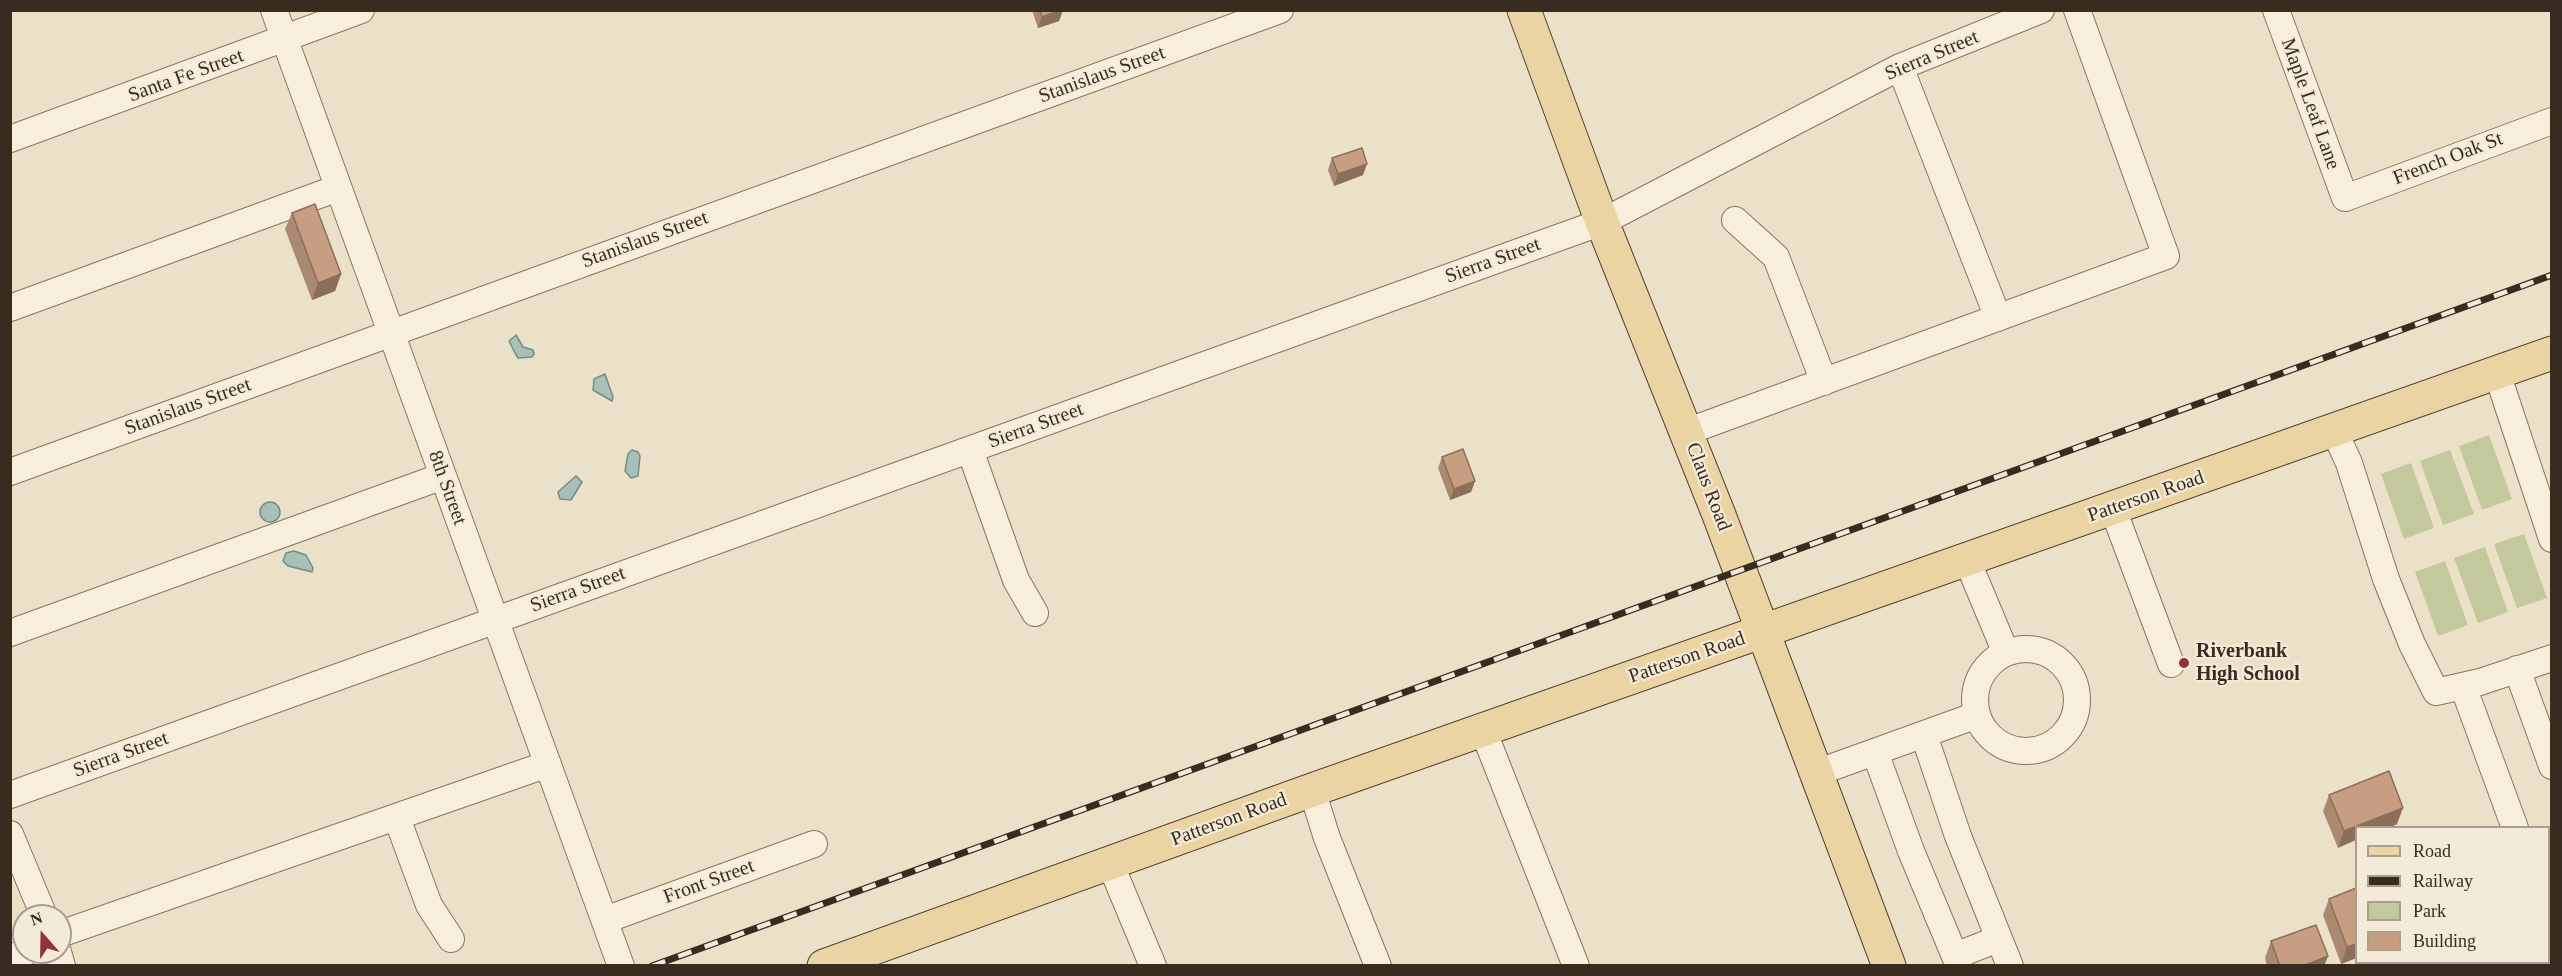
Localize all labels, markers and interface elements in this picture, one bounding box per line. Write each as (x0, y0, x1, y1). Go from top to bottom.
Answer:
street label: Sierra Street (1882, 26, 1982, 86)
street label: Maple Leaf Lane (2275, 35, 2345, 173)
street label: Stanislaus Street (1036, 41, 1168, 109)
street label: Santa Fe Street (125, 44, 247, 108)
street label: French Oak St (2390, 127, 2506, 191)
street label: Stanislaus Street (579, 206, 711, 274)
street label: Sierra Street (1442, 233, 1544, 289)
street label: Stanislaus Street (122, 373, 254, 441)
street label: Sierra Street (985, 398, 1087, 454)
street label: Claus Road (1680, 439, 1736, 535)
street label: 8th Street (423, 448, 471, 528)
street label: Patterson Road (2085, 466, 2207, 528)
street label: Sierra Street (527, 562, 629, 618)
street label: Patterson Road (1626, 627, 1748, 689)
place label: Riverbank High School (2196, 640, 2300, 687)
marker: Riverbank High School (2177, 656, 2191, 670)
street label: Sierra Street (70, 727, 172, 783)
street label: Patterson Road (1168, 788, 1290, 852)
legend (2355, 826, 2550, 964)
text: Road (2413, 841, 2451, 861)
street label: Front Street (660, 854, 758, 910)
text: Railway (2413, 871, 2473, 891)
text: Park (2413, 901, 2446, 921)
north arrow (12, 904, 72, 964)
text: N (28, 909, 45, 928)
text: Building (2413, 931, 2476, 951)

